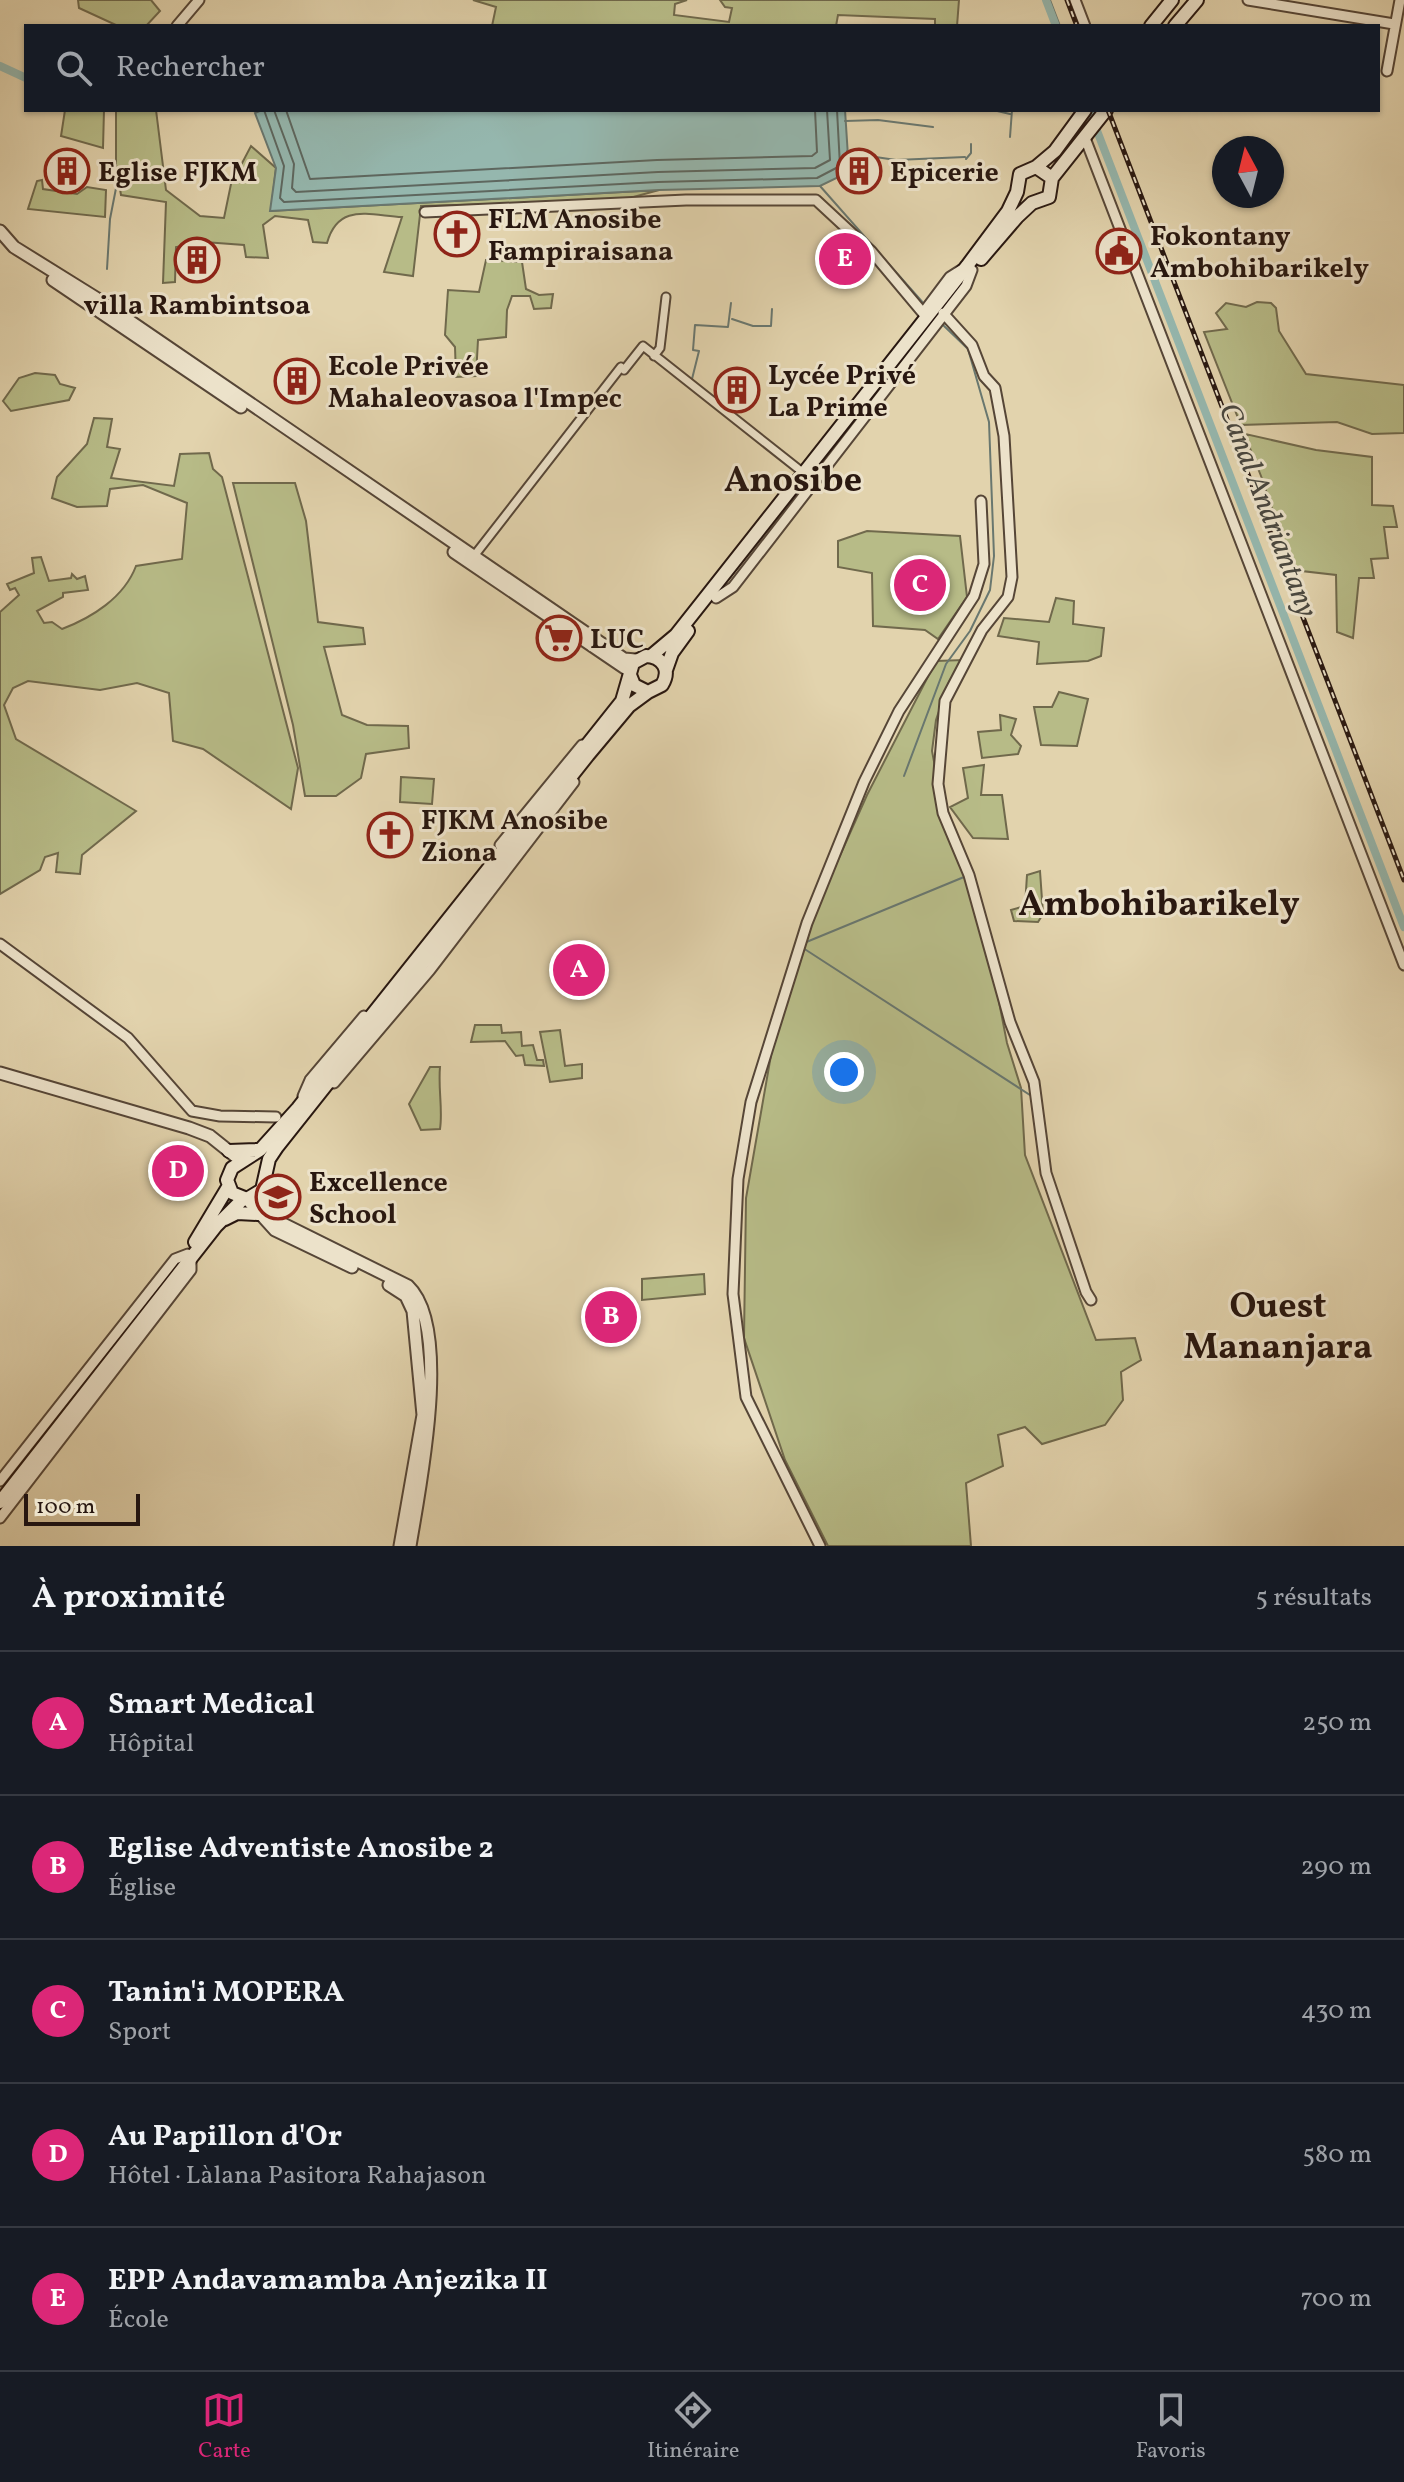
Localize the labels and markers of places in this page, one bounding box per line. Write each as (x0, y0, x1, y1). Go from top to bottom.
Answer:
building icon: Eglise FJKM (43, 147, 91, 195)
building icon: Epicerie (835, 147, 883, 195)
place label: Eglise FJKM (98, 154, 257, 193)
place label: Epicerie (890, 154, 999, 193)
place label: FLM Anosibe Fampiraisana (488, 201, 673, 272)
church icon: FLM Anosibe Fampiraisana (433, 210, 481, 258)
place label: Fokontany Ambohibarikely (1150, 218, 1369, 289)
public building icon: Fokontany Ambohibarikely (1095, 227, 1143, 275)
pin: E (819, 229, 871, 289)
building icon: villa Rambintsoa (173, 236, 221, 284)
place label: villa Rambintsoa (84, 287, 310, 326)
place label: Ecole Privée Mahaleovasoa l'Impec (328, 348, 622, 419)
building icon: Ecole Privée Mahaleovasoa l'Impec (273, 357, 321, 405)
place label: Lycée Privé La Prime (768, 357, 916, 428)
building icon: Lycée Privé La Prime (713, 366, 761, 414)
pin: C (894, 555, 946, 615)
supermarket icon: LUC (535, 614, 583, 662)
place label: LUC (590, 621, 644, 660)
place label: FJKM Anosibe Ziona (421, 802, 608, 873)
church icon: FJKM Anosibe Ziona (366, 811, 414, 859)
pin: A (553, 940, 605, 1000)
pin: D (152, 1141, 204, 1201)
place label: Excellence School (309, 1164, 448, 1235)
school or university icon: Excellence School (254, 1173, 302, 1221)
pin: B (585, 1287, 637, 1347)

